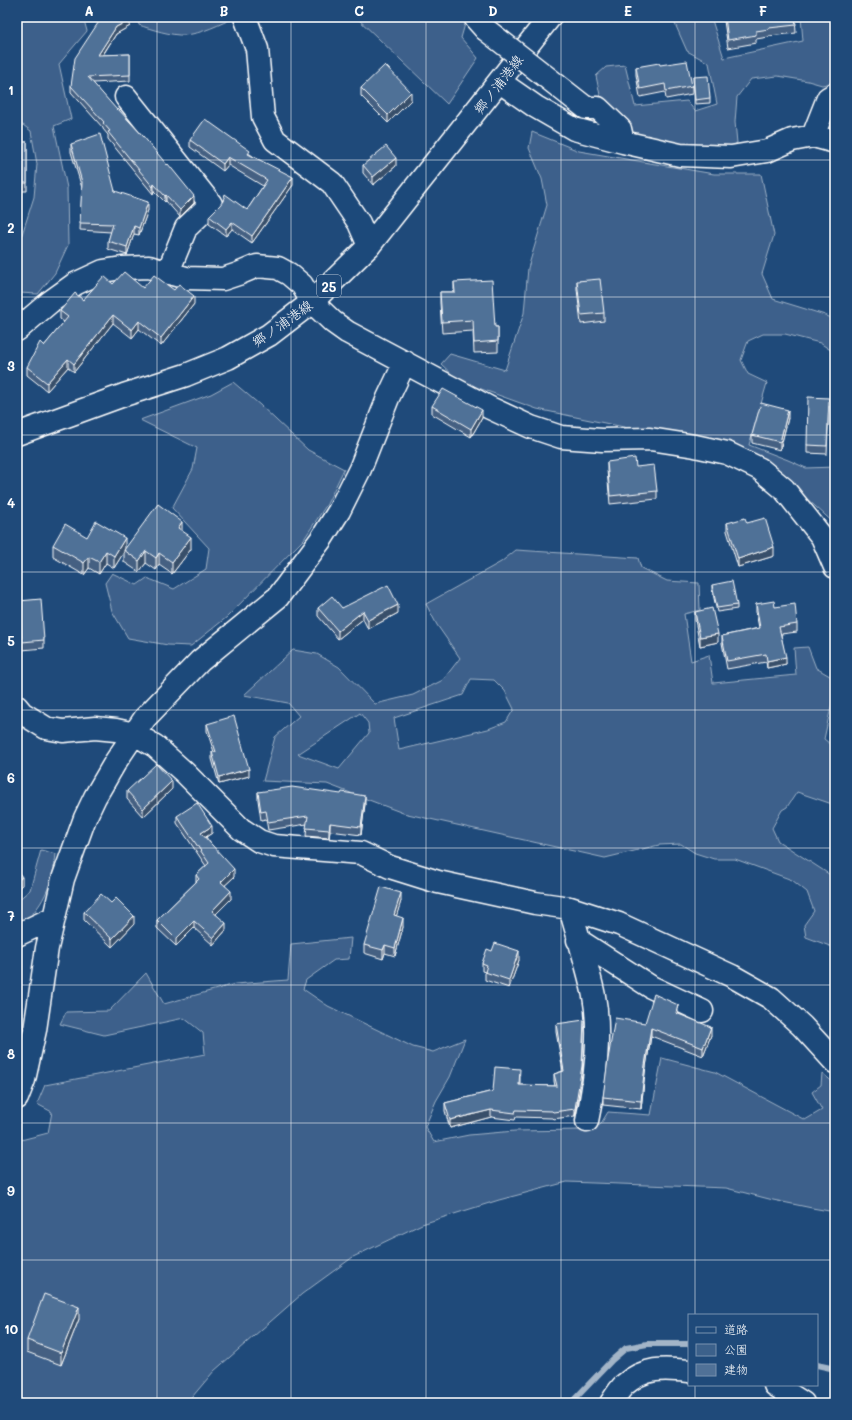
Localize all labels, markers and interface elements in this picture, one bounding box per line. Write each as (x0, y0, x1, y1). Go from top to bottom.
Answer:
text: A (84, 2, 94, 19)
text: B (220, 2, 229, 19)
text: C (354, 2, 364, 19)
text: D (488, 2, 498, 19)
text: E (624, 2, 632, 19)
text: F (759, 2, 767, 19)
street label: 郷ノ浦港線 (469, 51, 527, 117)
text: 1 (8, 81, 14, 98)
text: 2 (7, 219, 15, 236)
road number: 25 (317, 275, 341, 297)
street label: 郷ノ浦港線 (248, 295, 316, 351)
text: 3 (7, 357, 15, 374)
text: 4 (7, 494, 15, 511)
text: 5 (7, 632, 15, 649)
text: 6 (7, 769, 15, 786)
text: 7 (7, 907, 15, 924)
text: 8 (7, 1045, 15, 1062)
text: 9 (7, 1182, 15, 1199)
legend (688, 1314, 818, 1386)
text: 10 (4, 1320, 18, 1337)
text: 道路 (724, 1321, 748, 1337)
text: 公園 (724, 1341, 748, 1357)
text: 建物 (724, 1361, 748, 1377)

